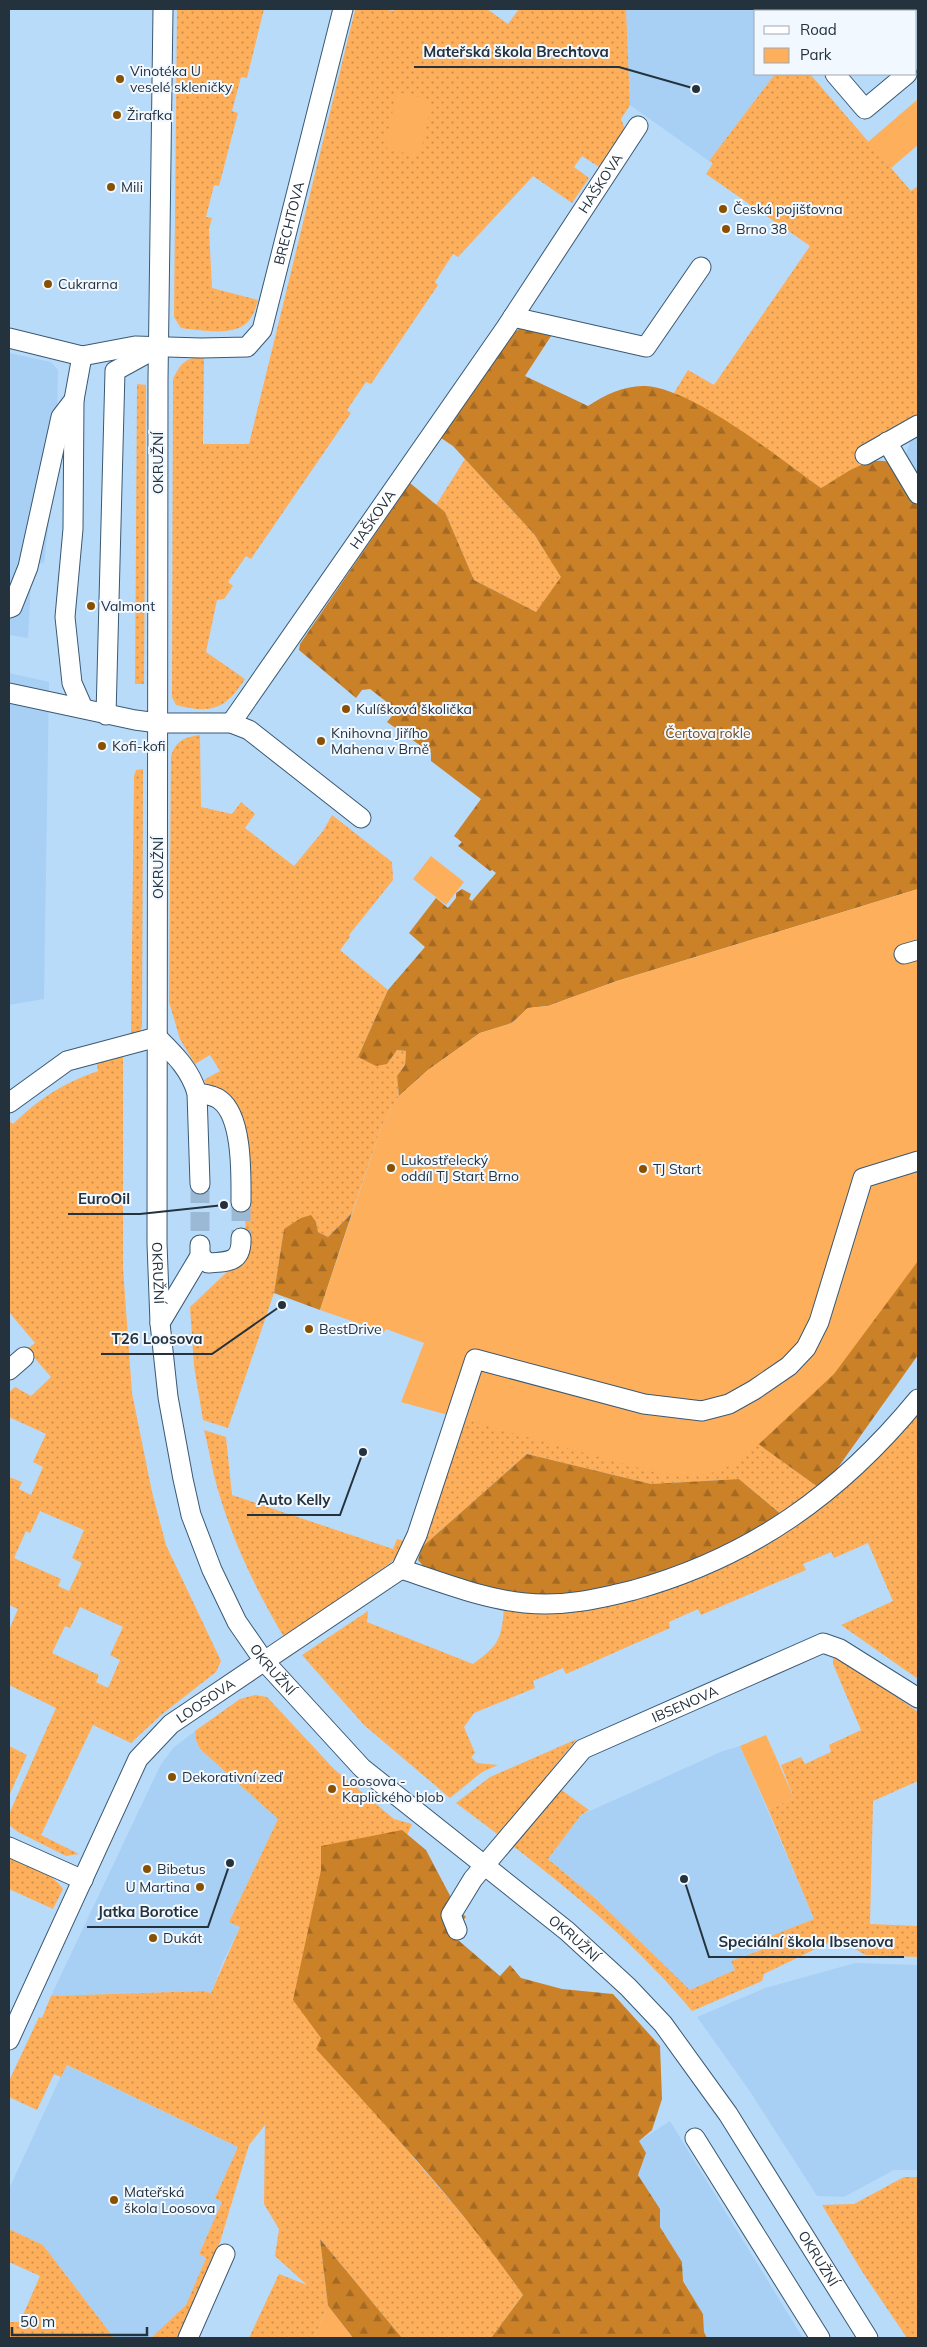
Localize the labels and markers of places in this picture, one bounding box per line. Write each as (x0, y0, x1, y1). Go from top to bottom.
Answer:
callout: Mateřská škola Brechtova (414, 37, 619, 67)
place label: Vinotéka U veselé skleničky (130, 62, 233, 96)
marker: Vinotéka U veselé skleničky (114, 73, 126, 85)
place label: Žirafka (127, 106, 172, 124)
marker: Žirafka (111, 109, 123, 121)
place label: Mili (121, 178, 143, 196)
marker: Mili (105, 181, 117, 193)
place label: Česká pojišťovna (733, 200, 843, 218)
marker: Česká pojišťovna (717, 203, 729, 215)
place label: Brno 38 (736, 220, 787, 238)
marker: Brno 38 (720, 223, 732, 235)
place label: Cukrarna (58, 275, 118, 293)
marker: Cukrarna (42, 278, 54, 290)
place label: Valmont (101, 597, 155, 615)
marker: Valmont (85, 600, 97, 612)
place label: Kulíšková školička (356, 700, 472, 718)
marker: Kulíšková školička (340, 703, 352, 715)
place label: Knihovna Jiřího Mahena v Brně (331, 724, 429, 758)
marker: Knihovna Jiřího Mahena v Brně (315, 735, 327, 747)
place label: Kofi-kofi (112, 737, 166, 755)
marker: Kofi-kofi (96, 740, 108, 752)
place label: Lukostřelecký oddíl TJ Start Brno (401, 1151, 519, 1185)
place label: TJ Start (653, 1160, 701, 1178)
marker: Lukostřelecký oddíl TJ Start Brno (385, 1162, 397, 1174)
marker: TJ Start (637, 1163, 649, 1175)
callout: EuroOil (68, 1184, 140, 1214)
place label: BestDrive (319, 1320, 382, 1338)
marker: BestDrive (303, 1323, 315, 1335)
callout: T26 Loosova (101, 1324, 212, 1354)
callout: Auto Kelly (247, 1485, 340, 1515)
place label: Dekorativní zeď (182, 1768, 283, 1786)
marker: Dekorativní zeď (166, 1771, 178, 1783)
place label: Loosova - Kaplického blob (342, 1772, 444, 1806)
marker: Loosova - Kaplického blob (326, 1783, 338, 1795)
place label: Bibetus (157, 1860, 206, 1878)
marker: Bibetus (141, 1863, 153, 1875)
place label: U Martina (125, 1878, 190, 1896)
marker: U Martina (194, 1881, 206, 1893)
callout: Jatka Borotice (87, 1897, 208, 1927)
callout: Speciální škola Ibsenova (709, 1927, 904, 1957)
place label: Dukát (163, 1929, 202, 1947)
marker: Dukát (147, 1932, 159, 1944)
place label: Mateřská škola Loosova (124, 2183, 215, 2217)
marker: Mateřská škola Loosova (108, 2194, 120, 2206)

